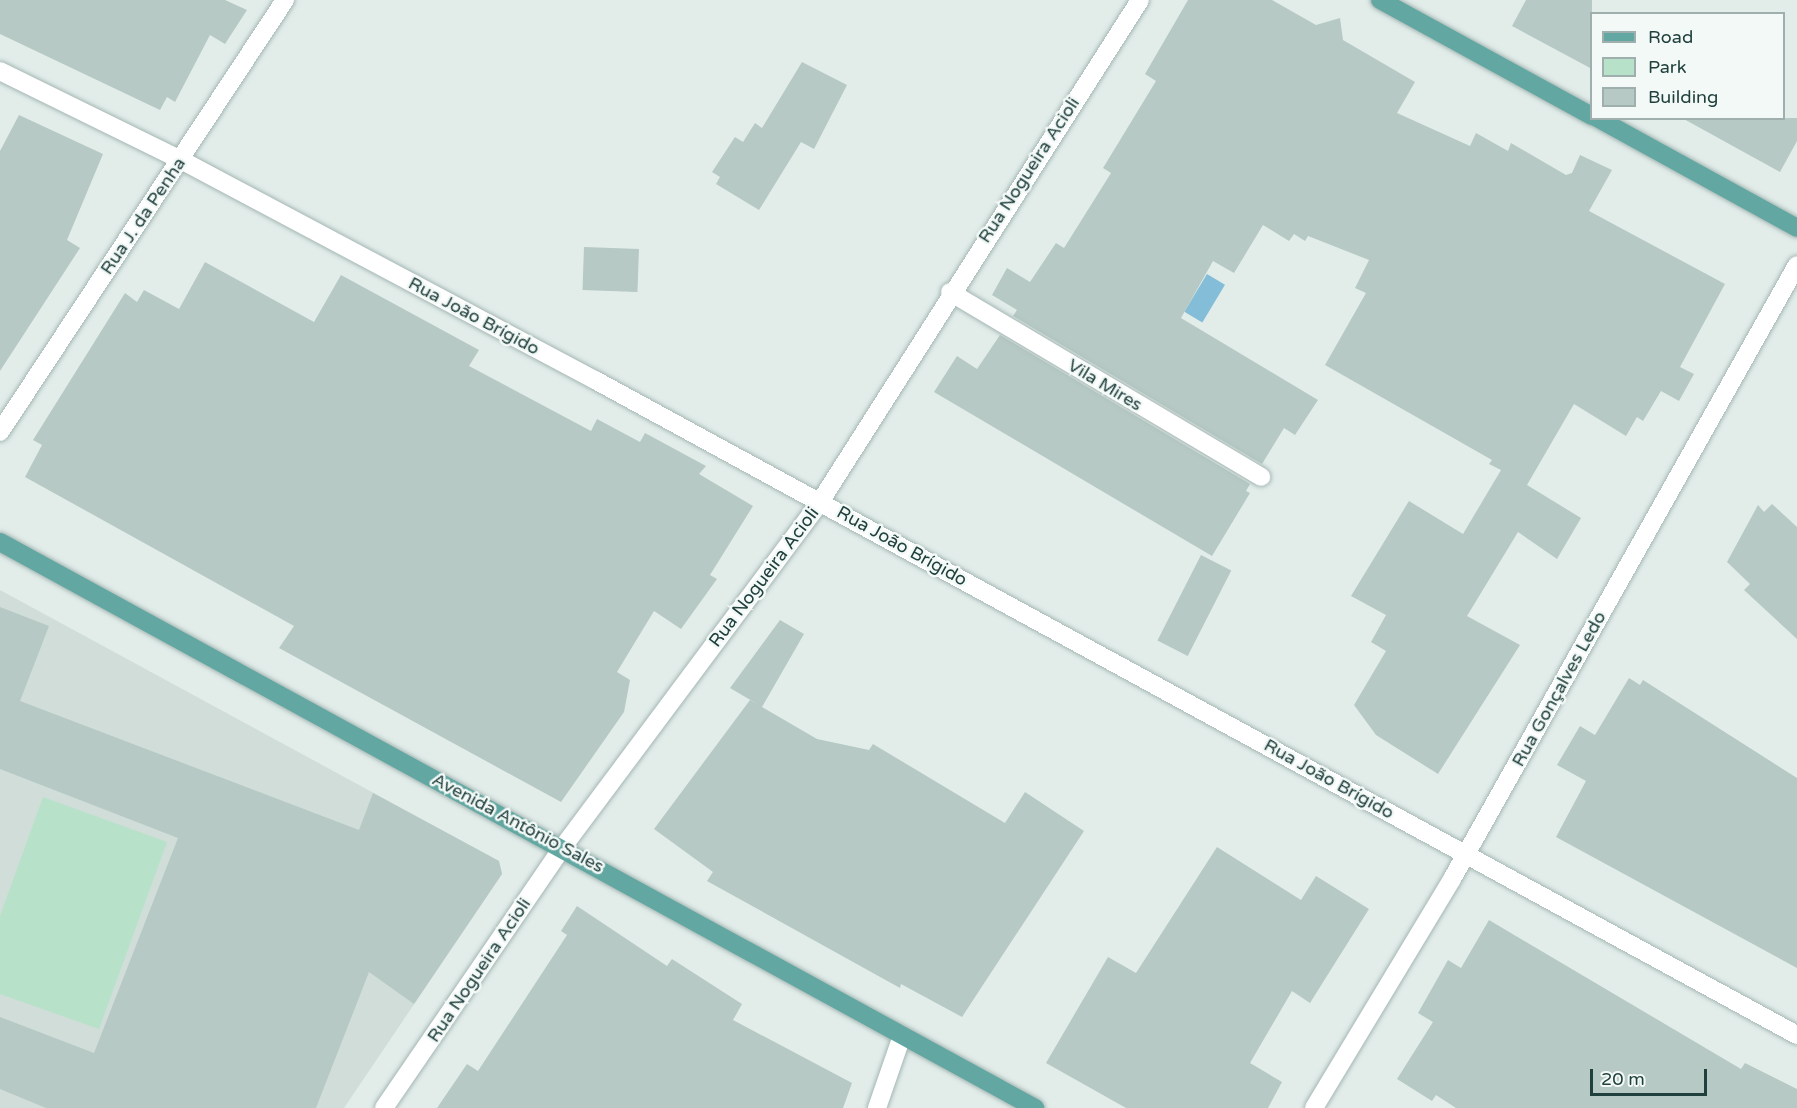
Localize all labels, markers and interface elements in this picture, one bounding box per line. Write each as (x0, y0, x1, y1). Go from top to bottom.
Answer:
legend (1590, 12, 1785, 120)
text: Road (1648, 26, 1693, 48)
text: Park (1648, 56, 1686, 78)
text: Building (1648, 86, 1718, 108)
street label: Rua Nogueira Acioli (974, 93, 1084, 247)
street label: Rua J. da Penha (96, 153, 190, 279)
street label: Rua João Brígido (405, 272, 543, 360)
street label: Vila Mires (1064, 354, 1146, 416)
street label: Rua João Brígido (833, 501, 971, 591)
street label: Rua Nogueira Acioli (704, 503, 824, 651)
street label: Rua Gonçalves Ledo (1507, 608, 1611, 770)
street label: Rua João Brígido (1260, 734, 1398, 824)
street label: Avenida Antônio Sales (428, 769, 608, 877)
street label: Rua Nogueira Acioli (423, 894, 535, 1046)
scale bar (1593, 1057, 1710, 1095)
text: 20 m (1601, 1068, 1645, 1090)

